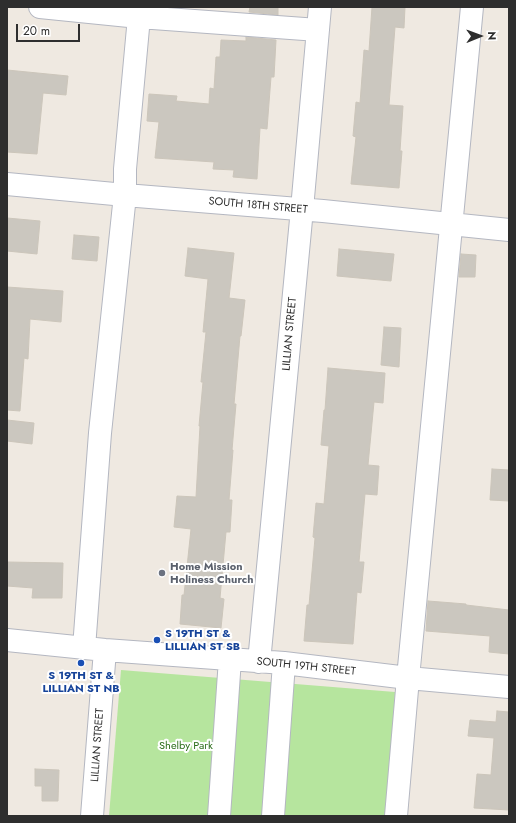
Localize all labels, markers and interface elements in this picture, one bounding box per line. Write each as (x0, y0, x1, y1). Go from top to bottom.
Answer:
scale bar (18, 16, 82, 42)
north arrow (460, 16, 500, 56)
text: 20 m (23, 22, 50, 40)
text: N (484, 31, 500, 40)
street label: SOUTH 18TH STREET (208, 195, 308, 217)
street label: LILLIAN STREET (280, 297, 300, 371)
place label: Home Mission Holiness Church (170, 560, 253, 586)
marker: Home Mission Holiness Church (157, 568, 167, 578)
place label: S 19TH ST & LILLIAN ST SB (165, 627, 240, 653)
marker: S 19TH ST & LILLIAN ST SB (152, 635, 162, 645)
street label: SOUTH 19TH STREET (256, 655, 356, 679)
marker: S 19TH ST & LILLIAN ST NB (76, 658, 86, 668)
place label: S 19TH ST & LILLIAN ST NB (43, 669, 119, 695)
street label: LILLIAN STREET (89, 708, 107, 782)
park label: Shelby Park (159, 739, 213, 753)

